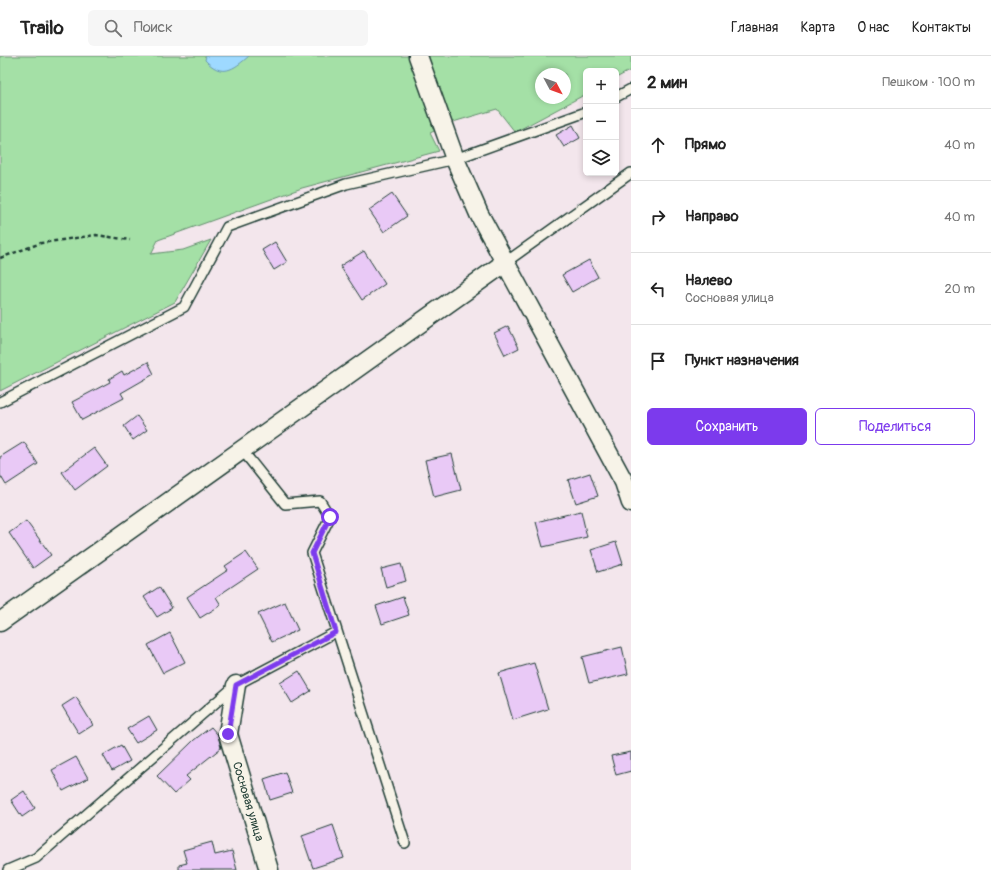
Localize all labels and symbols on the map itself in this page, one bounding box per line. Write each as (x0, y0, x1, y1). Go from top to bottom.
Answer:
north arrow (535, 68, 571, 104)
route start (321, 508, 339, 526)
route end (219, 725, 237, 743)
street label: Сосновая улица (229, 760, 267, 843)

